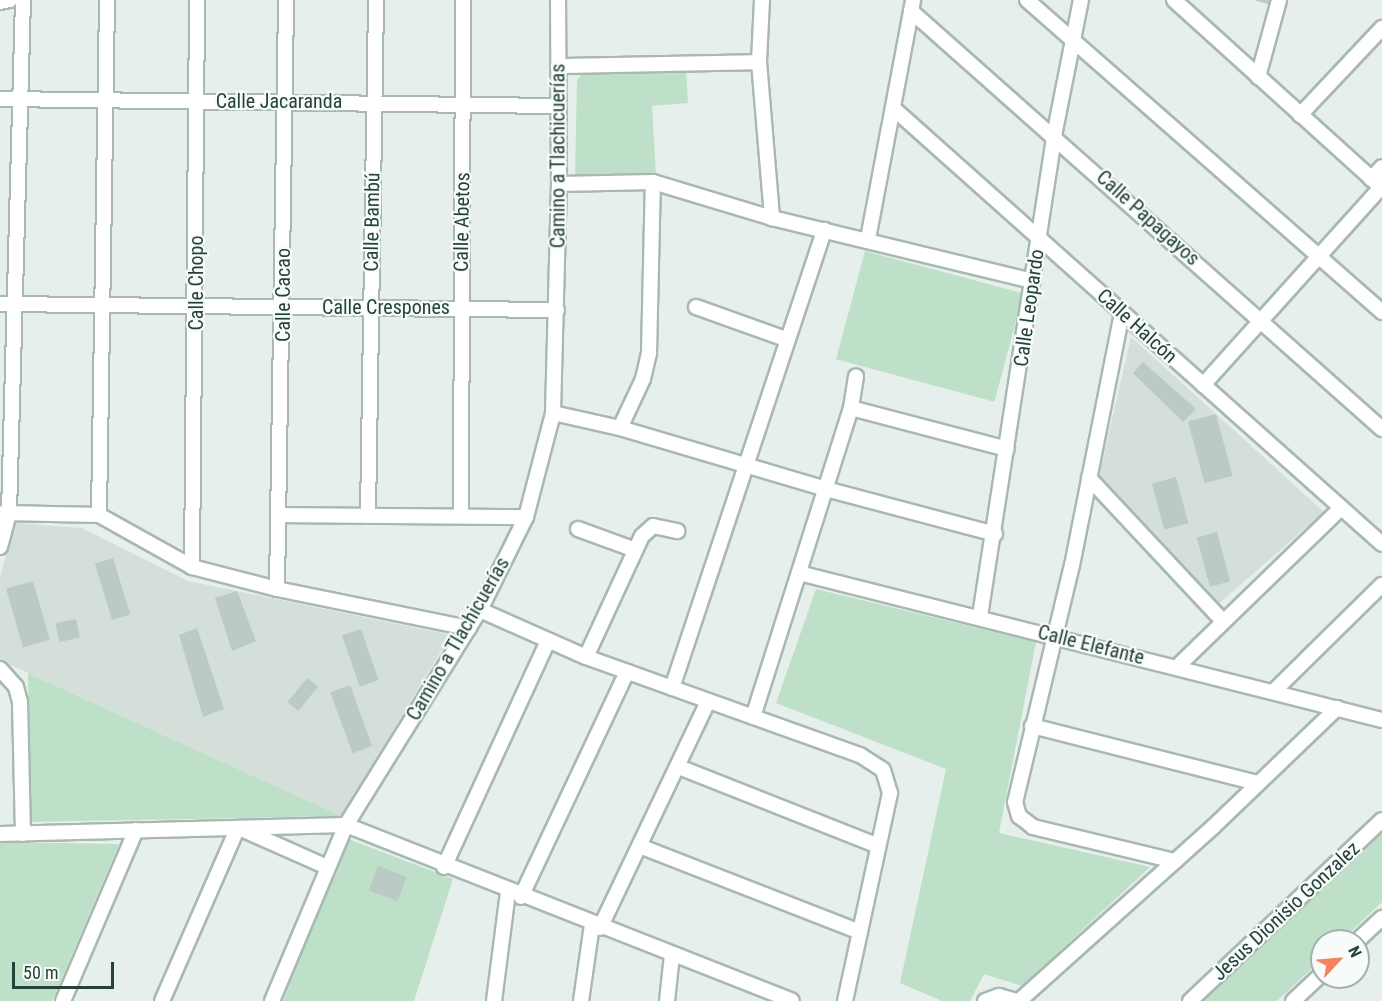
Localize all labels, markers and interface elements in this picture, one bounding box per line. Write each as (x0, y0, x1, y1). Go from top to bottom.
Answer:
street label: Camino a Tlachicuerías (546, 64, 570, 248)
street label: Calle Jacaranda (216, 89, 342, 113)
street label: Calle Papagayos (1091, 165, 1205, 271)
street label: Calle Bambú (359, 172, 385, 272)
street label: Calle Abetos (449, 172, 475, 272)
street label: Calle Chopo (184, 236, 208, 330)
street label: Calle Cacao (271, 248, 295, 342)
street label: Calle Leopardo (1009, 248, 1049, 368)
street label: Calle Halcón (1092, 284, 1182, 368)
street label: Calle Crespones (322, 295, 450, 319)
street label: Camino a Tlachicuerías (401, 553, 515, 725)
street label: Calle Elefante (1035, 620, 1147, 670)
street label: Jesus Dionisio Gonzalez (1207, 836, 1365, 986)
north arrow (1310, 929, 1370, 989)
text: N (1344, 943, 1366, 960)
scale bar (15, 950, 117, 988)
text: 50 m (23, 962, 58, 983)

